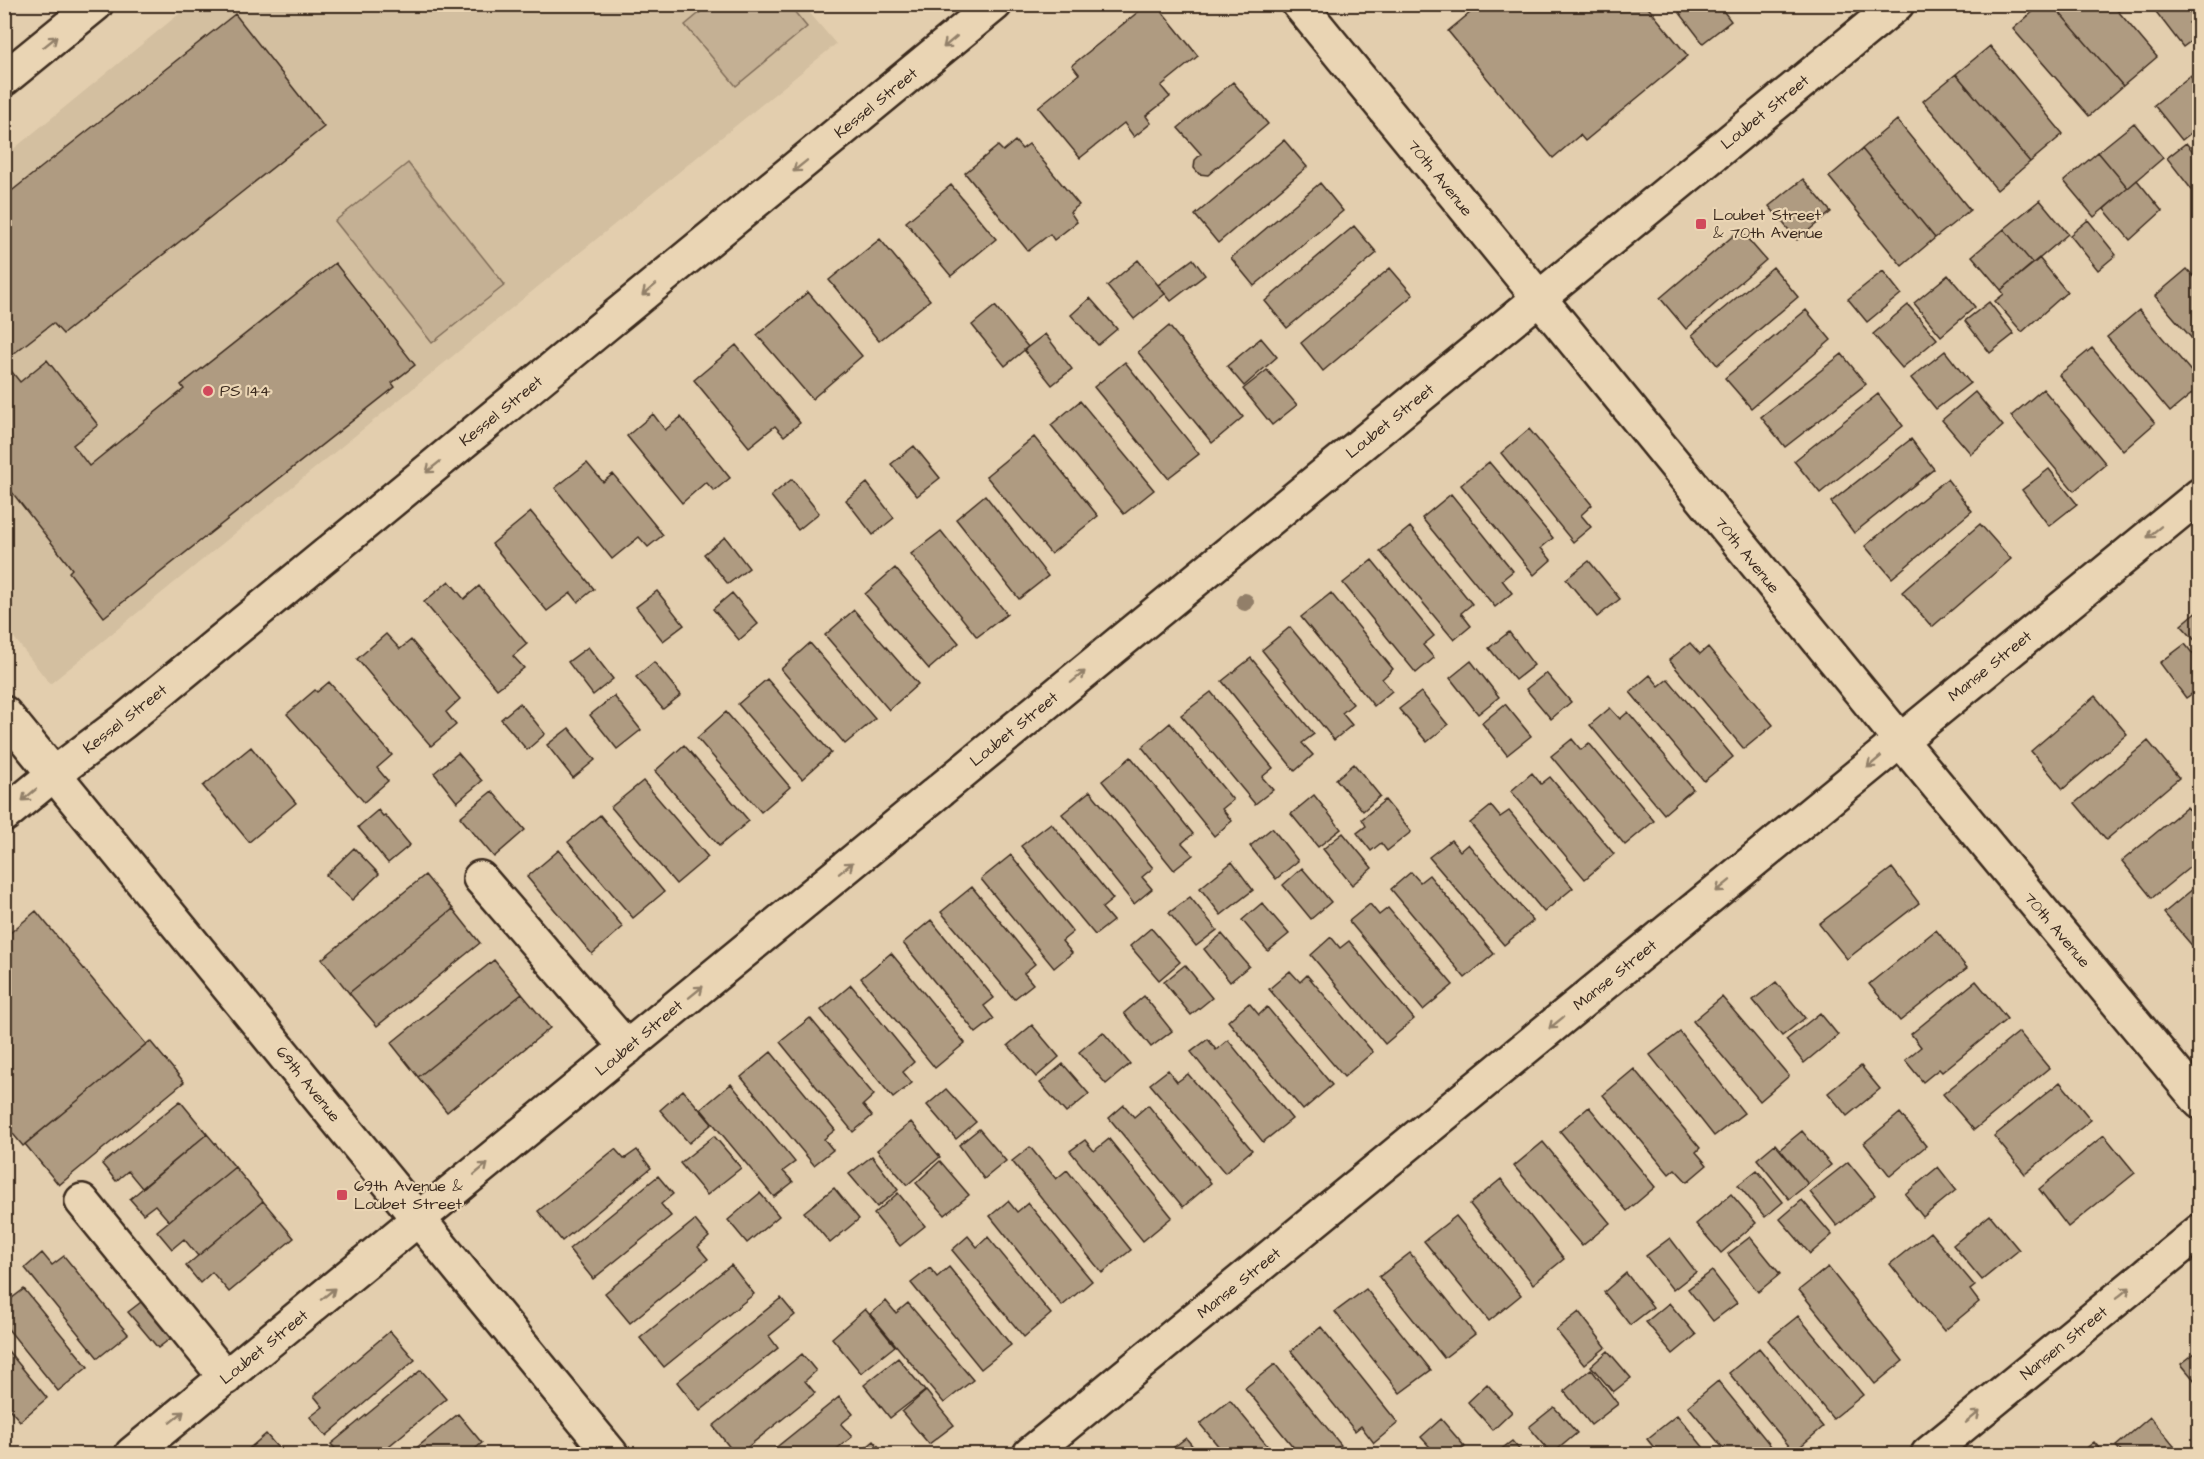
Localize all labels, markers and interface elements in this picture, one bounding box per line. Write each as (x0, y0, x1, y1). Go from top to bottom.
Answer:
one-way arrow (942, 35, 958, 48)
one-way arrow (42, 36, 58, 49)
street label: Kessel Street (830, 62, 923, 143)
street label: Loubet Street (1716, 69, 1814, 155)
street label: 70th Avenue (1402, 135, 1478, 221)
one-way arrow (792, 159, 808, 172)
place label: Loubet Street & 70th Avenue (1713, 204, 1823, 244)
marker: Loubet Street & 70th Avenue (1694, 217, 1708, 231)
one-way arrow (641, 283, 657, 296)
street label: Kessel Street (455, 370, 548, 451)
street label: Loubet Street (1341, 378, 1439, 464)
place label: PS 144 (220, 380, 271, 402)
marker: PS 144 (201, 384, 215, 398)
one-way arrow (426, 460, 442, 473)
street label: 70th Avenue (1709, 512, 1785, 598)
one-way arrow (2146, 525, 2162, 538)
street label: Manse Street (1944, 625, 2037, 707)
one-way arrow (1070, 670, 1085, 684)
street label: Kessel Street (78, 679, 172, 759)
street label: Loubet Street (965, 686, 1063, 772)
one-way arrow (1867, 755, 1882, 769)
one-way arrow (21, 788, 37, 801)
one-way arrow (838, 861, 854, 874)
one-way arrow (1716, 879, 1731, 893)
street label: 70th Avenue (2019, 887, 2095, 973)
street label: Manse Street (1569, 934, 1662, 1016)
one-way arrow (687, 985, 703, 998)
street label: Loubet Street (591, 994, 688, 1081)
one-way arrow (1549, 1016, 1564, 1030)
street label: 69th Avenue (271, 1041, 346, 1127)
one-way arrow (472, 1163, 488, 1176)
place label: 69th Avenue & Loubet Street (354, 1175, 463, 1215)
marker: 69th Avenue & Loubet Street (335, 1188, 349, 1202)
street label: Manse Street (1193, 1242, 1286, 1324)
one-way arrow (320, 1287, 336, 1300)
one-way arrow (2115, 1287, 2131, 1300)
street label: Nansen Street (2016, 1301, 2113, 1385)
street label: Loubet Street (215, 1304, 313, 1390)
one-way arrow (169, 1411, 185, 1424)
one-way arrow (1965, 1411, 1981, 1424)

